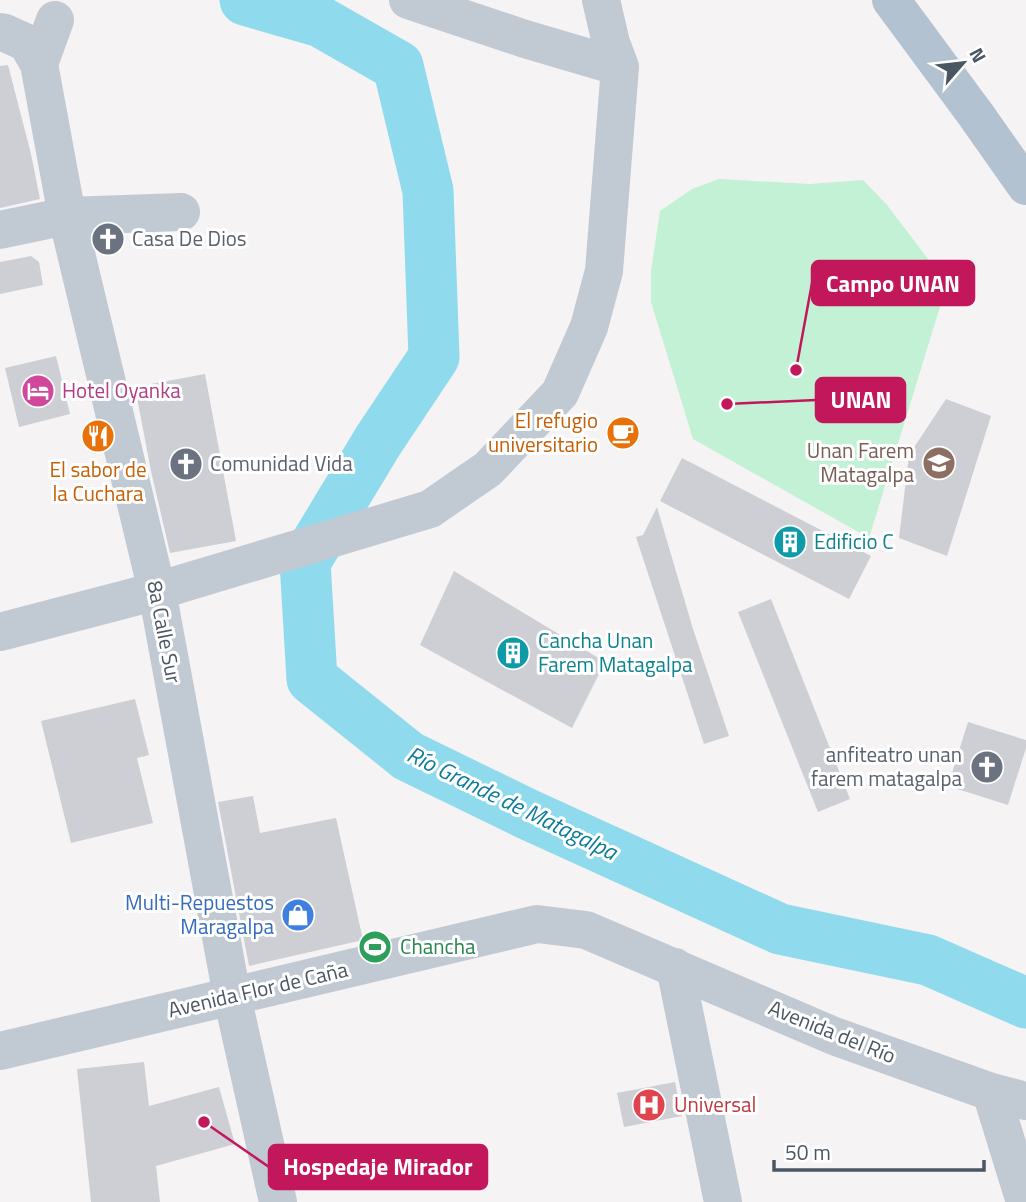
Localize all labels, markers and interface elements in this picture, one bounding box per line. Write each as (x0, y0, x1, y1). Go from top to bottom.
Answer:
north arrow (928, 28, 998, 98)
text: N (963, 42, 994, 67)
church icon: Casa De Dios (89, 220, 127, 258)
place label: Casa De Dios (132, 222, 247, 254)
callout: Campo UNAN (812, 261, 974, 305)
text: Campo UNAN (826, 266, 960, 301)
hotel icon: Hotel Oyanka (19, 372, 57, 410)
place label: Hotel Oyanka (62, 374, 181, 406)
callout: UNAN (816, 378, 905, 422)
text: UNAN (831, 382, 891, 417)
place label: El refugio universitario (488, 404, 598, 460)
cafe icon: El refugio universitario (604, 414, 642, 452)
restaurant icon: El sabor de la Cuchara (79, 417, 117, 455)
place label: Unan Farem Matagalpa (807, 434, 914, 490)
school or university icon: Unan Farem Matagalpa (920, 444, 958, 482)
church icon: Comunidad Vida (167, 445, 205, 483)
place label: Comunidad Vida (210, 447, 353, 479)
place label: El sabor de la Cuchara (49, 453, 147, 509)
building icon: Edificio C (771, 523, 809, 561)
place label: Edificio C (814, 525, 894, 557)
street label: 8a Calle Sur (139, 578, 191, 686)
place label: Cancha Unan Farem Matagalpa (538, 624, 693, 680)
building icon: Cancha Unan Farem Matagalpa (494, 634, 532, 672)
water label: Río Grande de Matagalpa (401, 736, 625, 869)
place label: anfiteatro unan farem matagalpa (811, 738, 962, 794)
church icon: anfiteatro unan farem matagalpa (968, 748, 1006, 786)
place label: Multi-Repuestos Maragalpa (125, 886, 274, 942)
shop icon: Multi-Repuestos Maragalpa (279, 896, 317, 934)
sports icon: Chancha (356, 928, 394, 966)
place label: Chancha (400, 930, 476, 962)
street label: Avenida Flor de Caña (165, 953, 351, 1025)
street label: Avenida del Río (764, 991, 901, 1071)
hospital icon: Universal (630, 1086, 668, 1124)
place label: Universal (674, 1088, 756, 1120)
scale bar (774, 1128, 984, 1172)
text: 50 m (785, 1136, 831, 1168)
callout: Hospedaje Mirador (269, 1145, 487, 1189)
text: Hospedaje Mirador (283, 1149, 473, 1184)

